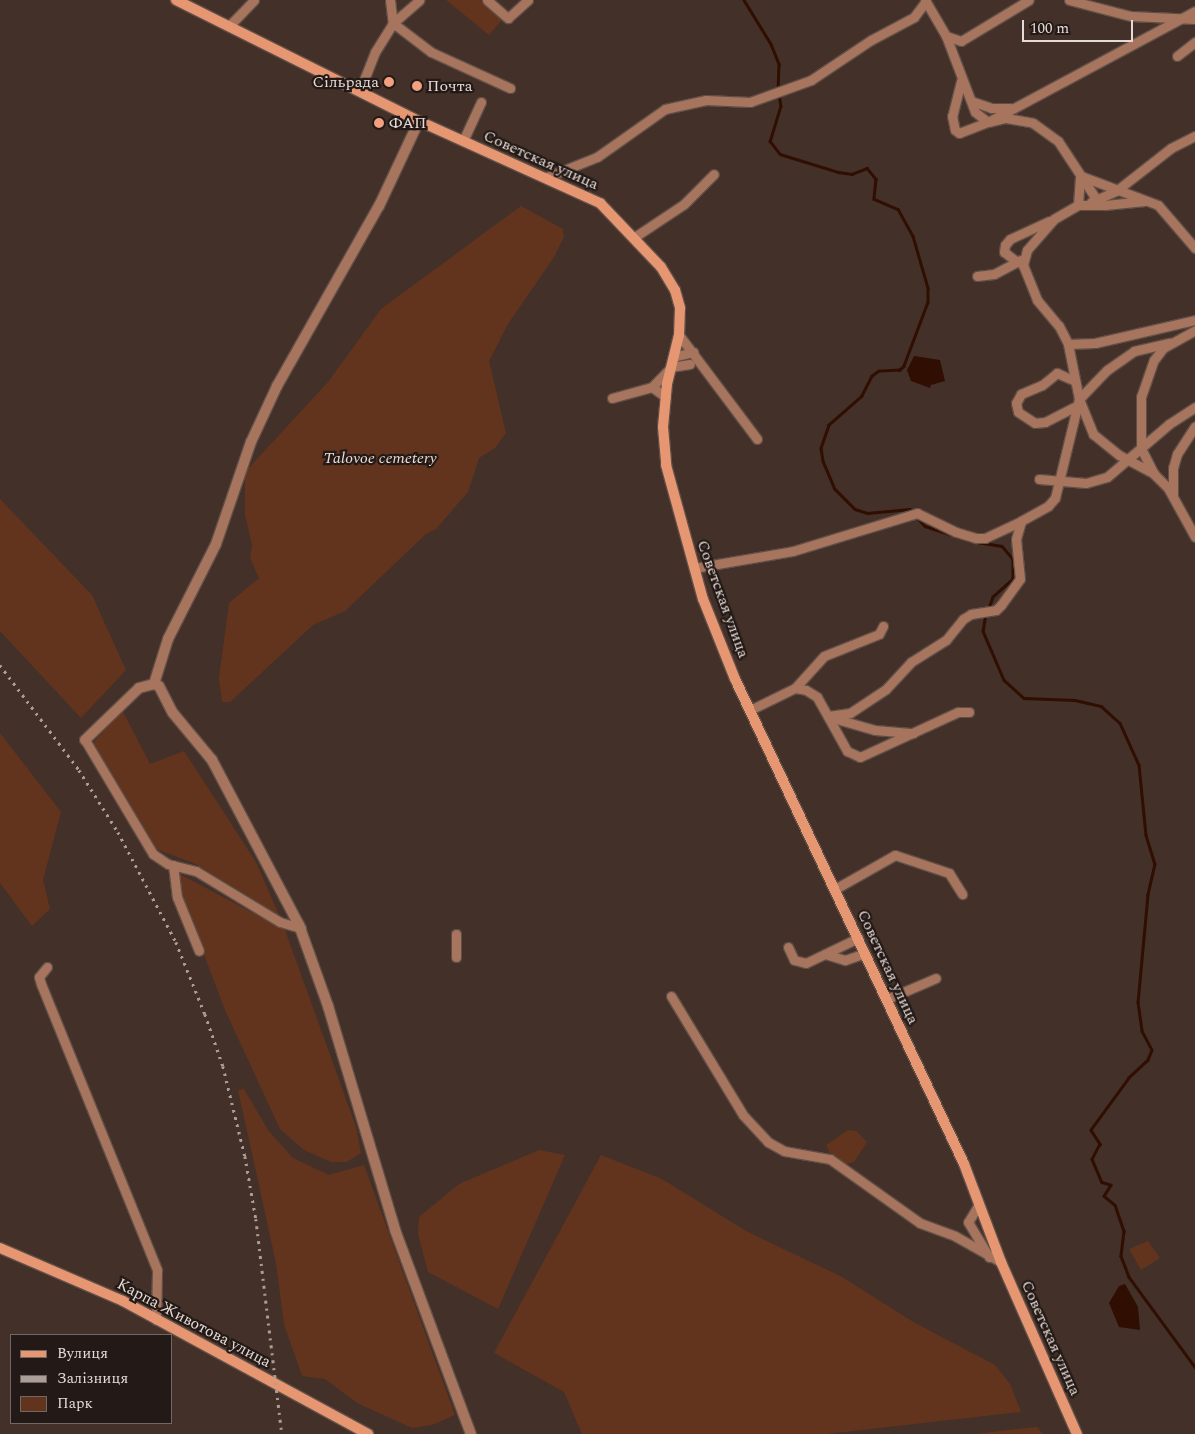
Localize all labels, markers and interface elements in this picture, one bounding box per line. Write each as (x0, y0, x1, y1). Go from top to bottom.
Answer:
scale bar (1025, 10, 1136, 42)
text: 100 m (1030, 17, 1069, 40)
place label: Сільрада (312, 72, 379, 92)
marker: Сільрада (383, 76, 395, 88)
place label: Почта (427, 76, 473, 96)
marker: Почта (411, 80, 423, 92)
place label: ФАП (389, 113, 426, 133)
marker: ФАП (373, 117, 385, 129)
street label: Советская улица (481, 126, 601, 194)
park label: Talovoe cemetery (323, 448, 437, 468)
street label: Советская улица (693, 538, 753, 660)
street label: Советская улица (853, 907, 923, 1027)
street label: Карпа Животова улица (114, 1274, 274, 1372)
street label: Советская улица (1017, 1278, 1085, 1398)
legend (10, 1334, 172, 1424)
text: Вулиця (57, 1342, 108, 1365)
text: Залізниця (57, 1367, 128, 1390)
text: Парк (57, 1392, 93, 1415)

